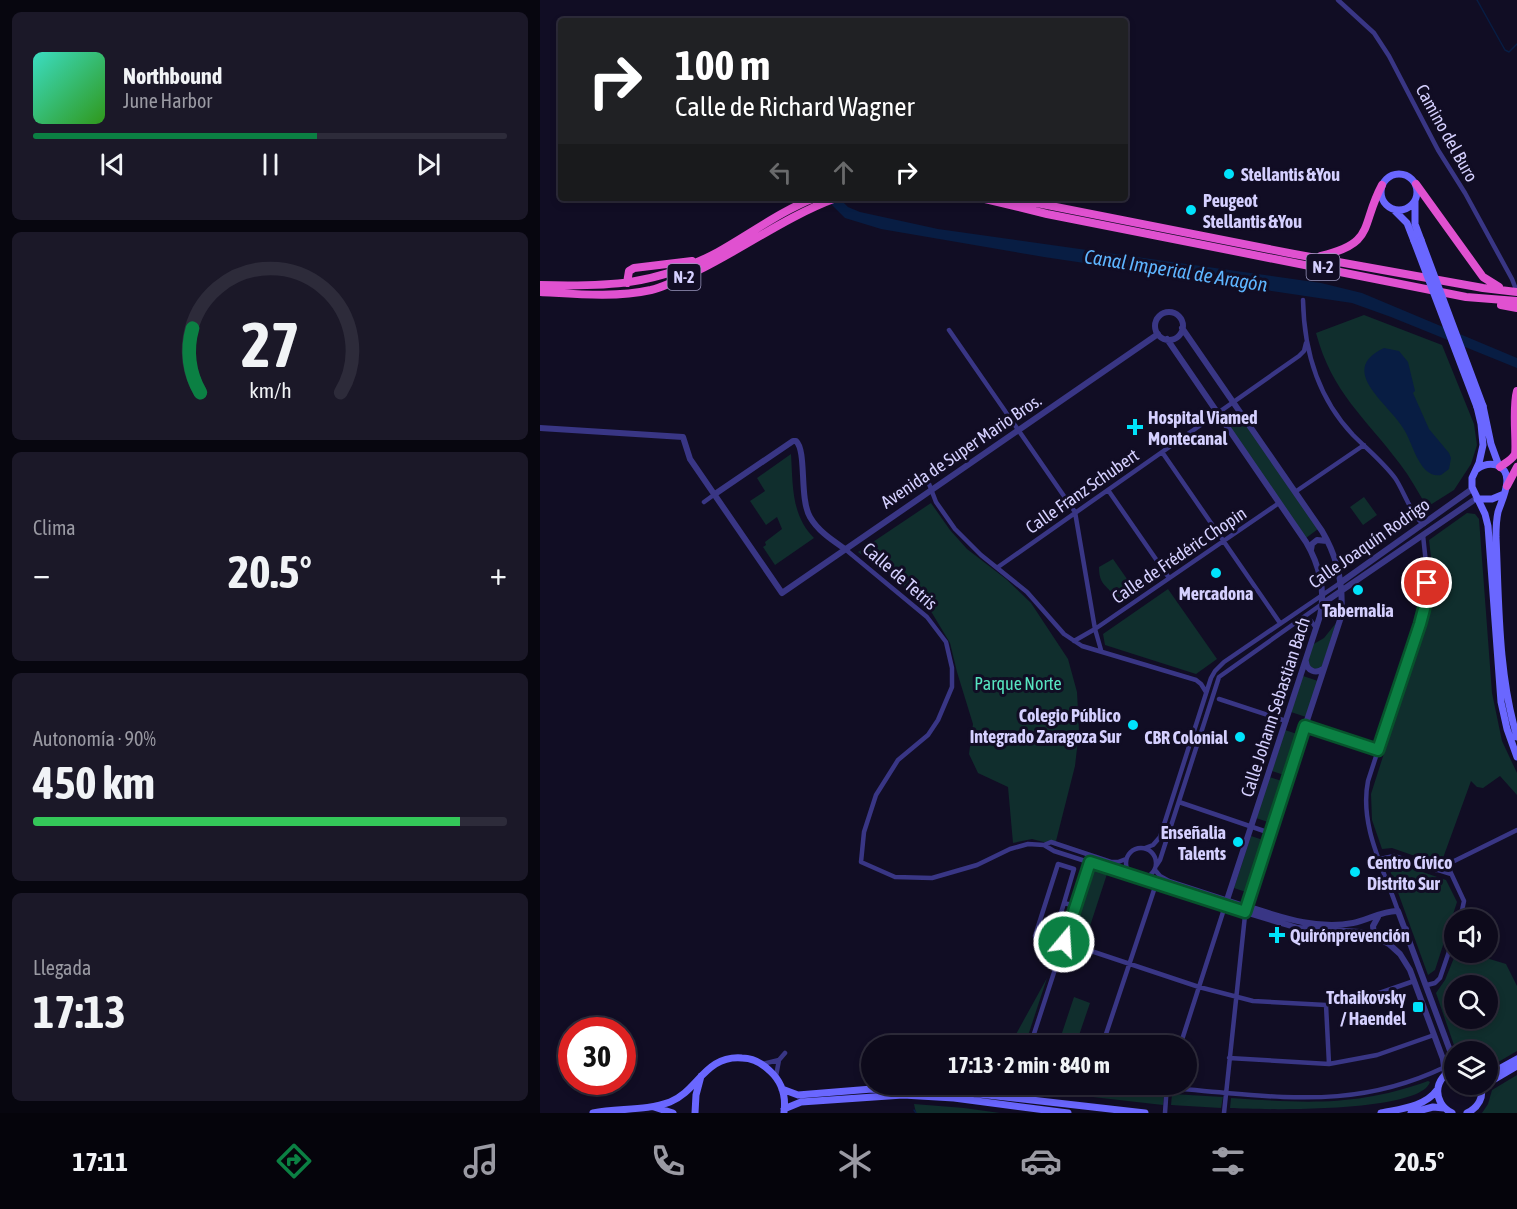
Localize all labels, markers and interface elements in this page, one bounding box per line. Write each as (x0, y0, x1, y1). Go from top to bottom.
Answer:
text: 100 m (675, 41, 770, 89)
icon: right (576, 42, 654, 120)
text: Northbound (123, 63, 222, 89)
street label: Camino del Buro (1412, 81, 1482, 185)
text: June Harbor (123, 89, 212, 112)
text: Calle de Richard Wagner (675, 91, 915, 122)
icon: previous (96, 148, 129, 181)
icon: pause (254, 148, 287, 181)
icon: next (412, 148, 445, 181)
icon: left (764, 156, 797, 189)
icon: ahead (827, 156, 860, 189)
icon: right (890, 156, 923, 189)
place label: Stellantis &You (1241, 164, 1340, 185)
marker: Stellantis &You (1222, 167, 1236, 181)
place label: Peugeot Stellantis &You (1203, 190, 1302, 232)
marker: Peugeot Stellantis &You (1184, 203, 1198, 217)
water label: Canal Imperial de Aragón (1083, 244, 1269, 296)
road number: N-2 (1306, 254, 1340, 280)
road number: N-2 (668, 264, 700, 290)
text: 27 (241, 309, 299, 380)
text: km/h (249, 379, 291, 404)
street label: Avenida de Super Mario Bros. (877, 389, 1045, 513)
place label: Hospital Viamed Montecanal (1148, 407, 1258, 449)
marker: Hospital Viamed Montecanal (1126, 418, 1144, 436)
street label: Calle Franz Schubert (1021, 444, 1143, 538)
street label: Calle Joaquín Rodrigo (1304, 493, 1434, 593)
street label: Calle de Frédéric Chopin (1108, 502, 1250, 608)
text: Clima (33, 516, 76, 539)
street label: Calle de Tetris (859, 538, 941, 614)
text: 20.5° (228, 546, 312, 598)
text: − (33, 554, 50, 592)
text: + (490, 554, 507, 592)
pin (1401, 557, 1452, 608)
marker: Mercadona (1209, 566, 1223, 580)
icon: arrive (1410, 566, 1443, 599)
place label: Mercadona (1179, 583, 1253, 604)
marker: Tabernalia (1351, 583, 1365, 597)
place label: Tabernalia (1322, 600, 1394, 621)
street label: Calle Johann Sebastian Bach (1236, 614, 1314, 800)
park label: Parque Norte (974, 673, 1062, 694)
place label: Colegio Público Integrado Zaragoza Sur (970, 705, 1122, 747)
marker: Colegio Público Integrado Zaragoza Sur (1126, 718, 1140, 732)
text: Autonomía · 90% (33, 727, 156, 750)
place label: CBR Colonial (1144, 727, 1228, 748)
marker: CBR Colonial (1233, 730, 1247, 744)
text: 450 km (33, 757, 155, 809)
place label: Enseñalia Talents (1161, 822, 1227, 864)
marker: Enseñalia Talents (1231, 835, 1245, 849)
place label: Centro Cívico Distrito Sur (1367, 852, 1452, 894)
marker: Centro Cívico Distrito Sur (1348, 865, 1362, 879)
map controls (1444, 909, 1498, 1095)
button: sound (1444, 909, 1498, 963)
position arrow (1032, 910, 1096, 974)
place label: Quirónprevención (1290, 925, 1410, 946)
marker: Quirónprevención (1268, 926, 1286, 944)
text: Llegada (33, 956, 91, 979)
button: search (1444, 975, 1498, 1029)
text: 17:13 (33, 986, 126, 1038)
place label: Tchaikovsky / Haendel (1326, 987, 1407, 1029)
marker: Tchaikovsky / Haendel (1411, 1000, 1425, 1014)
speed limit sign: 30 (558, 1017, 636, 1095)
button: layers (1444, 1041, 1498, 1095)
text: 17:13 · 2 min · 840 m (948, 1052, 1110, 1078)
icon: directions (273, 1140, 315, 1182)
icon: music (460, 1140, 502, 1182)
icon: phone (647, 1140, 689, 1182)
icon: climate (834, 1140, 876, 1182)
icon: car (1020, 1140, 1062, 1182)
icon: filters (1207, 1140, 1249, 1182)
text: 17:11 (72, 1146, 128, 1177)
text: 20.5° (1394, 1146, 1444, 1177)

